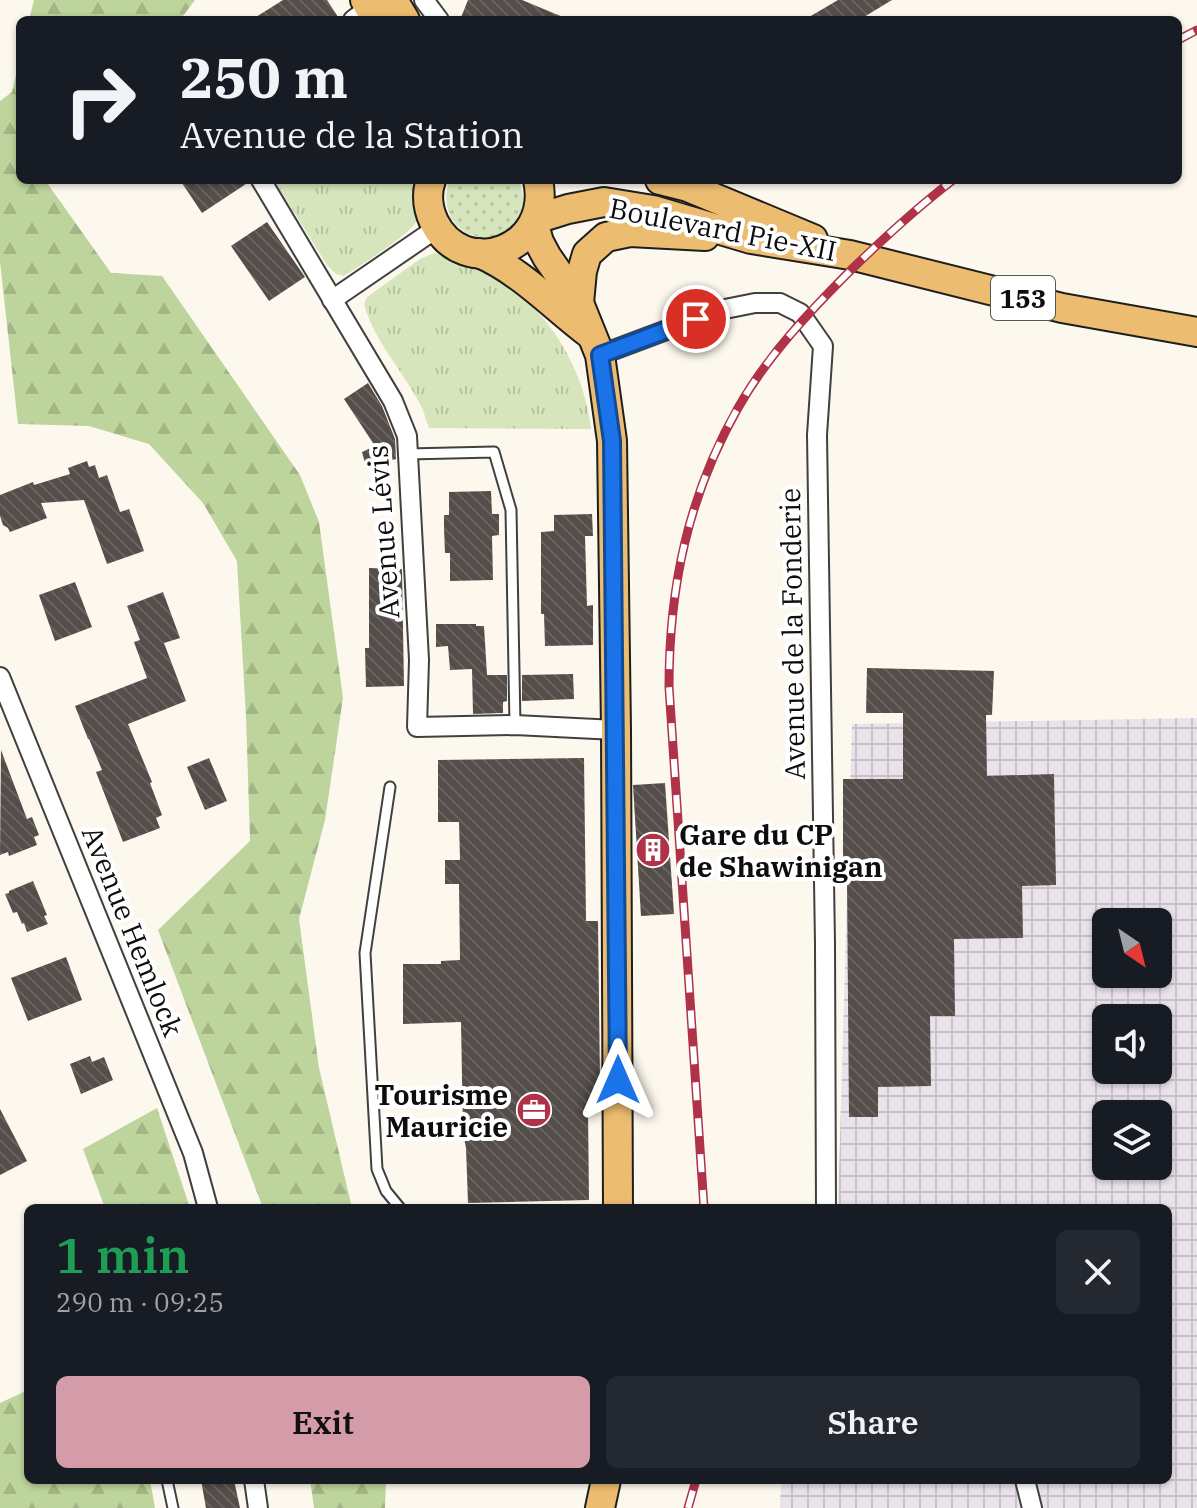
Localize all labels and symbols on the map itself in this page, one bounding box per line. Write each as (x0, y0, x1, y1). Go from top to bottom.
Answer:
street label: Boulevard Pie-XII (606, 189, 840, 269)
road number: 153 (991, 276, 1055, 320)
pin (662, 285, 730, 353)
street label: Avenue Lévis (358, 444, 408, 620)
street label: Avenue de la Fonderie (771, 488, 813, 780)
place label: Gare du CP de Shawinigan (679, 816, 883, 885)
street label: Avenue Hemlock (74, 820, 192, 1042)
building icon: Gare du CP de Shawinigan (634, 831, 672, 869)
north arrow (1092, 908, 1172, 988)
position arrow (576, 1038, 660, 1122)
place label: Tourisme Mauricie (375, 1076, 508, 1145)
office icon: Tourisme Mauricie (515, 1091, 553, 1129)

